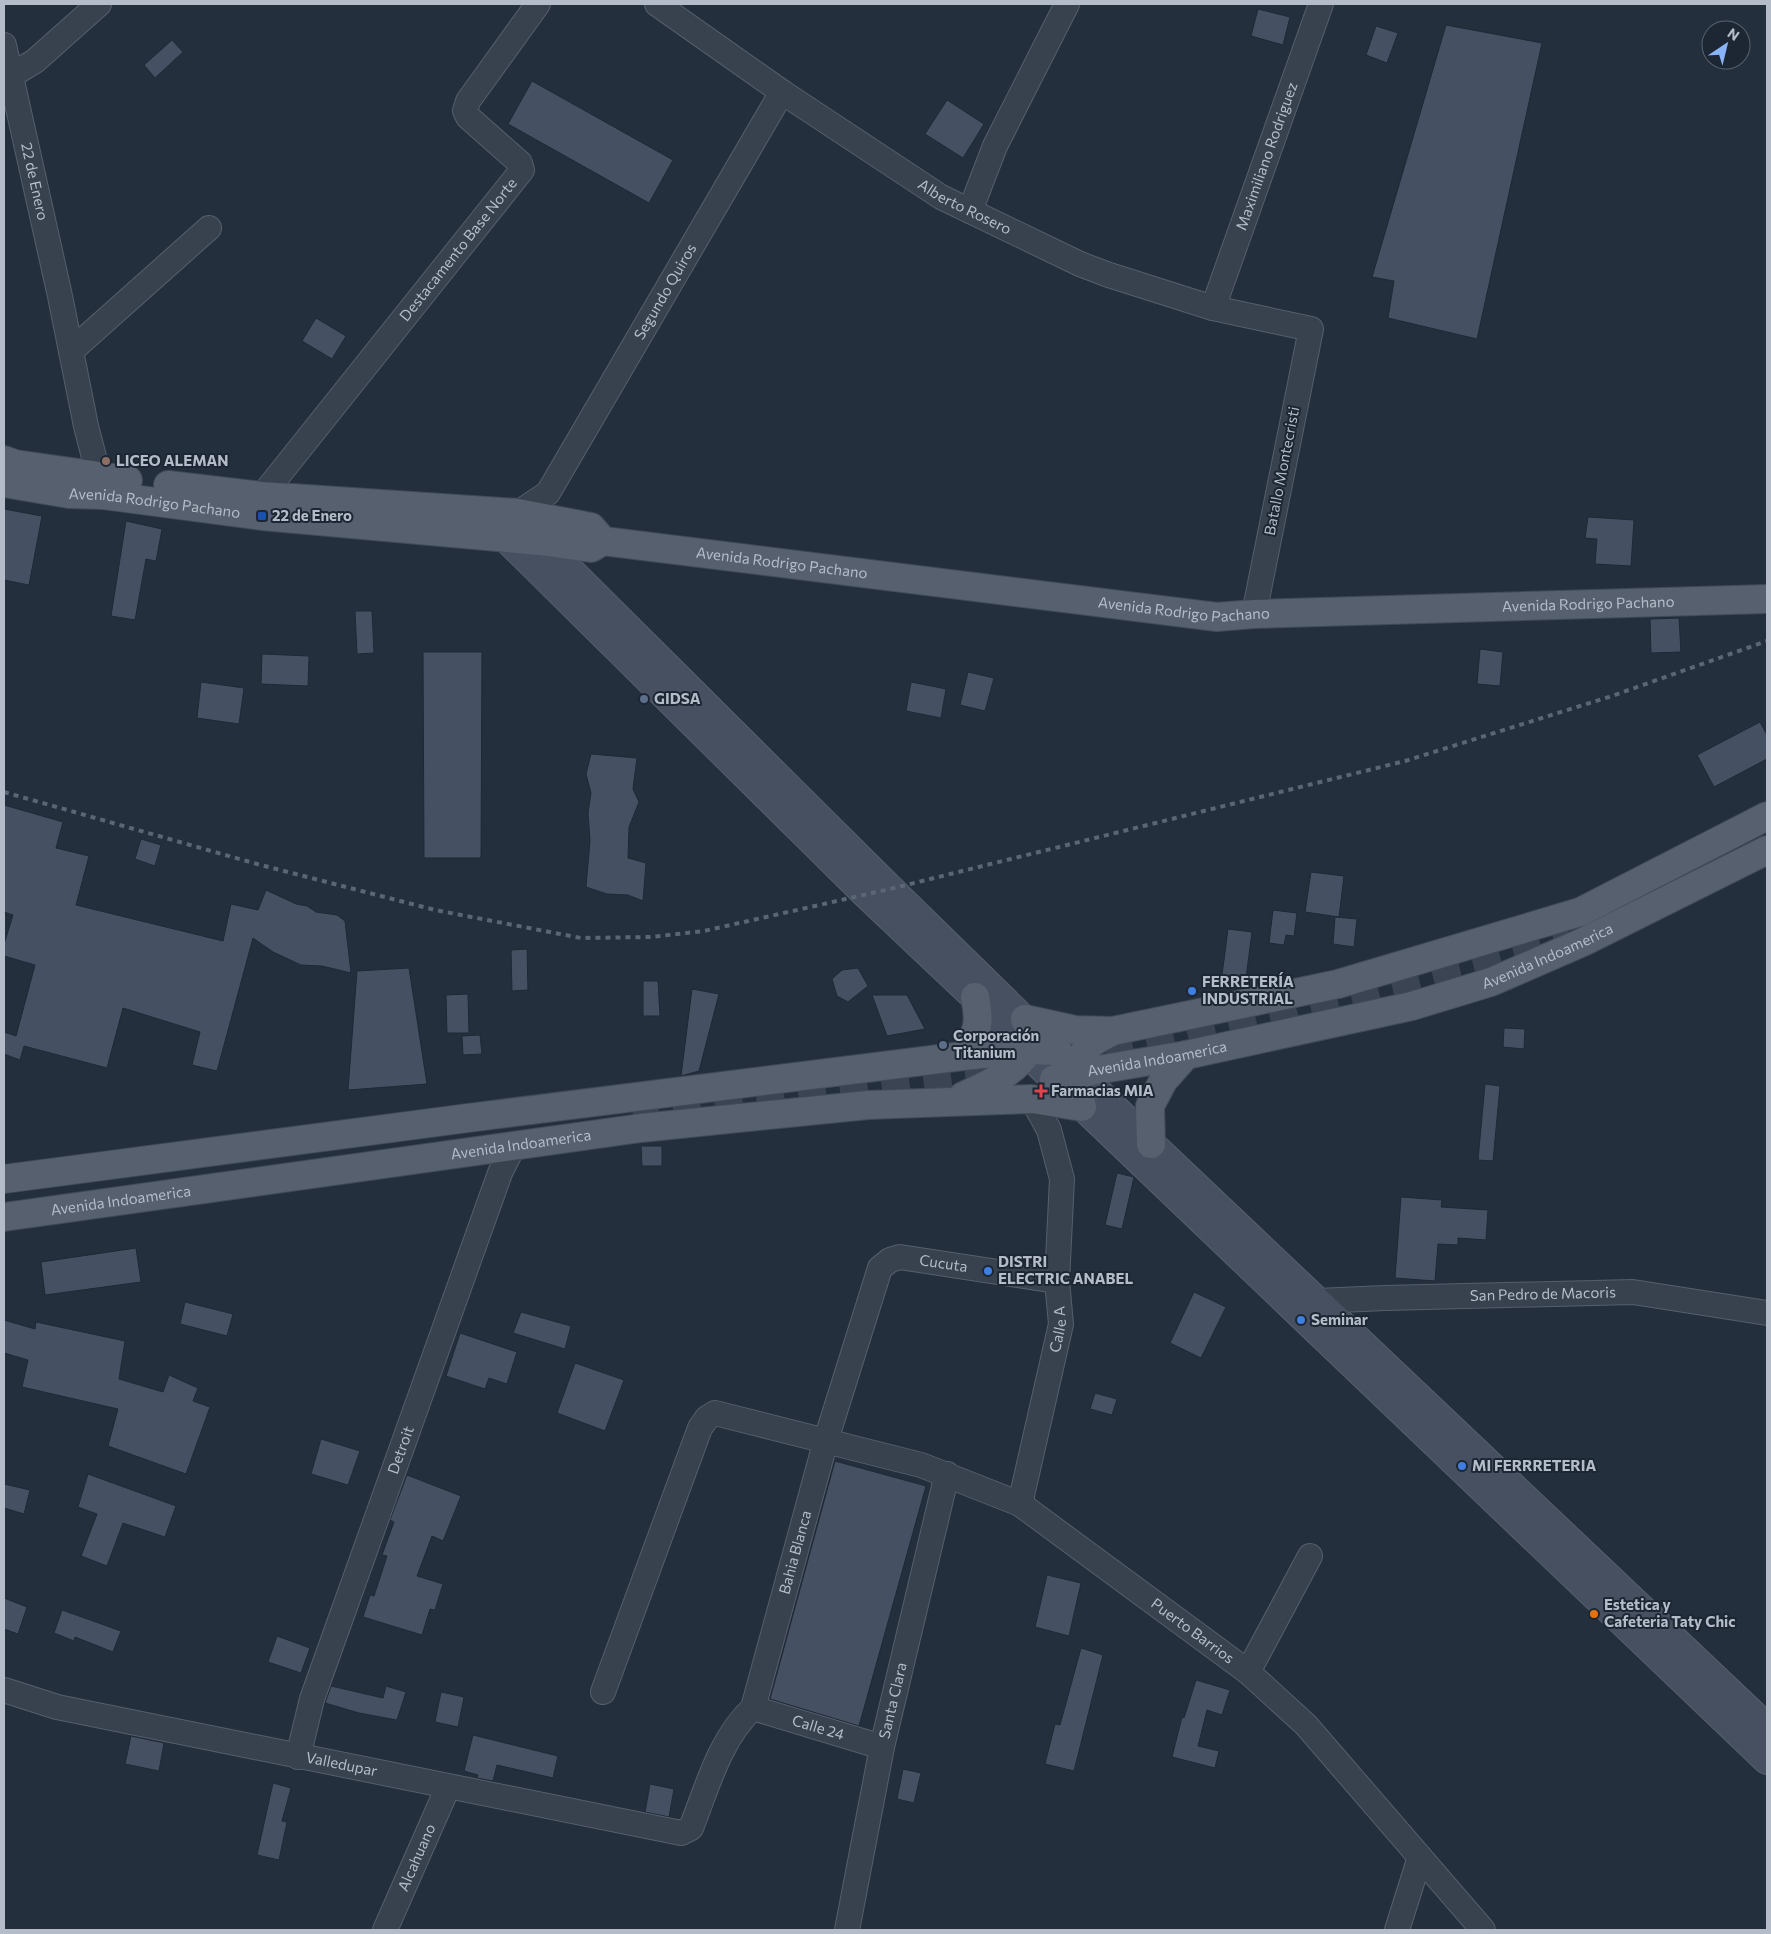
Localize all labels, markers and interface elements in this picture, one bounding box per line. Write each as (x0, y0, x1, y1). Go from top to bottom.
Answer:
north arrow (1701, 20, 1751, 70)
text: N (1725, 24, 1743, 44)
street label: Maximiliano Rodriguez (1231, 80, 1301, 232)
street label: 22 de Enero (18, 141, 53, 222)
street label: Destacamento Base Norte (395, 174, 520, 324)
street label: Alberto Rosero (915, 174, 1015, 238)
street label: Segundo Quiros (629, 240, 700, 343)
street label: Batallo Montecristi (1260, 405, 1302, 537)
place label: LICEO ALEMAN (116, 451, 229, 469)
marker: LICEO ALEMAN (100, 455, 112, 467)
street label: Avenida Rodrigo Pachano (69, 484, 242, 521)
place label: 22 de Enero (272, 506, 352, 524)
marker: 22 de Enero (256, 510, 268, 522)
street label: Avenida Rodrigo Pachano (695, 543, 869, 582)
street label: Avenida Rodrigo Pachano (1097, 592, 1270, 625)
street label: Avenida Rodrigo Pachano (1502, 592, 1675, 615)
place label: GIDSA (654, 689, 701, 707)
marker: GIDSA (638, 693, 650, 705)
street label: Avenida Indoamerica (1480, 919, 1616, 992)
place label: FERRETERÍA INDUSTRIAL (1202, 972, 1294, 1007)
marker: FERRETERÍA INDUSTRIAL (1186, 985, 1198, 997)
place label: Corporación Titanium (953, 1026, 1039, 1061)
street label: Avenida Indoamerica (1086, 1036, 1228, 1079)
marker: Corporación Titanium (937, 1039, 949, 1051)
place label: Farmacias MIA (1051, 1081, 1154, 1099)
marker: Farmacias MIA (1035, 1085, 1047, 1097)
street label: Avenida Indoamerica (450, 1125, 592, 1162)
street label: Avenida Indoamerica (49, 1181, 192, 1218)
street label: Cucuta (918, 1250, 969, 1275)
place label: DISTRI ELECTRIC ANABEL (998, 1252, 1133, 1287)
marker: DISTRI ELECTRIC ANABEL (982, 1265, 994, 1277)
street label: San Pedro de Macoris (1470, 1282, 1616, 1304)
street label: Calle A (1045, 1305, 1069, 1354)
place label: Seminar (1311, 1310, 1368, 1328)
marker: Seminar (1295, 1314, 1307, 1326)
street label: Detroit (383, 1423, 417, 1476)
place label: MI FERRRETERIA (1472, 1456, 1596, 1474)
marker: MI FERRRETERIA (1456, 1460, 1468, 1472)
street label: Bahia Blanca (774, 1508, 814, 1596)
street label: Puerto Barrios (1148, 1594, 1238, 1667)
place label: Estetica y Cafeteria Taty Chic (1604, 1595, 1736, 1630)
marker: Estetica y Cafeteria Taty Chic (1588, 1608, 1600, 1620)
street label: Santa Clara (874, 1660, 910, 1740)
street label: Calle 24 (790, 1710, 847, 1743)
street label: Valledupar (304, 1747, 379, 1780)
street label: Alcahuano (393, 1821, 439, 1894)

